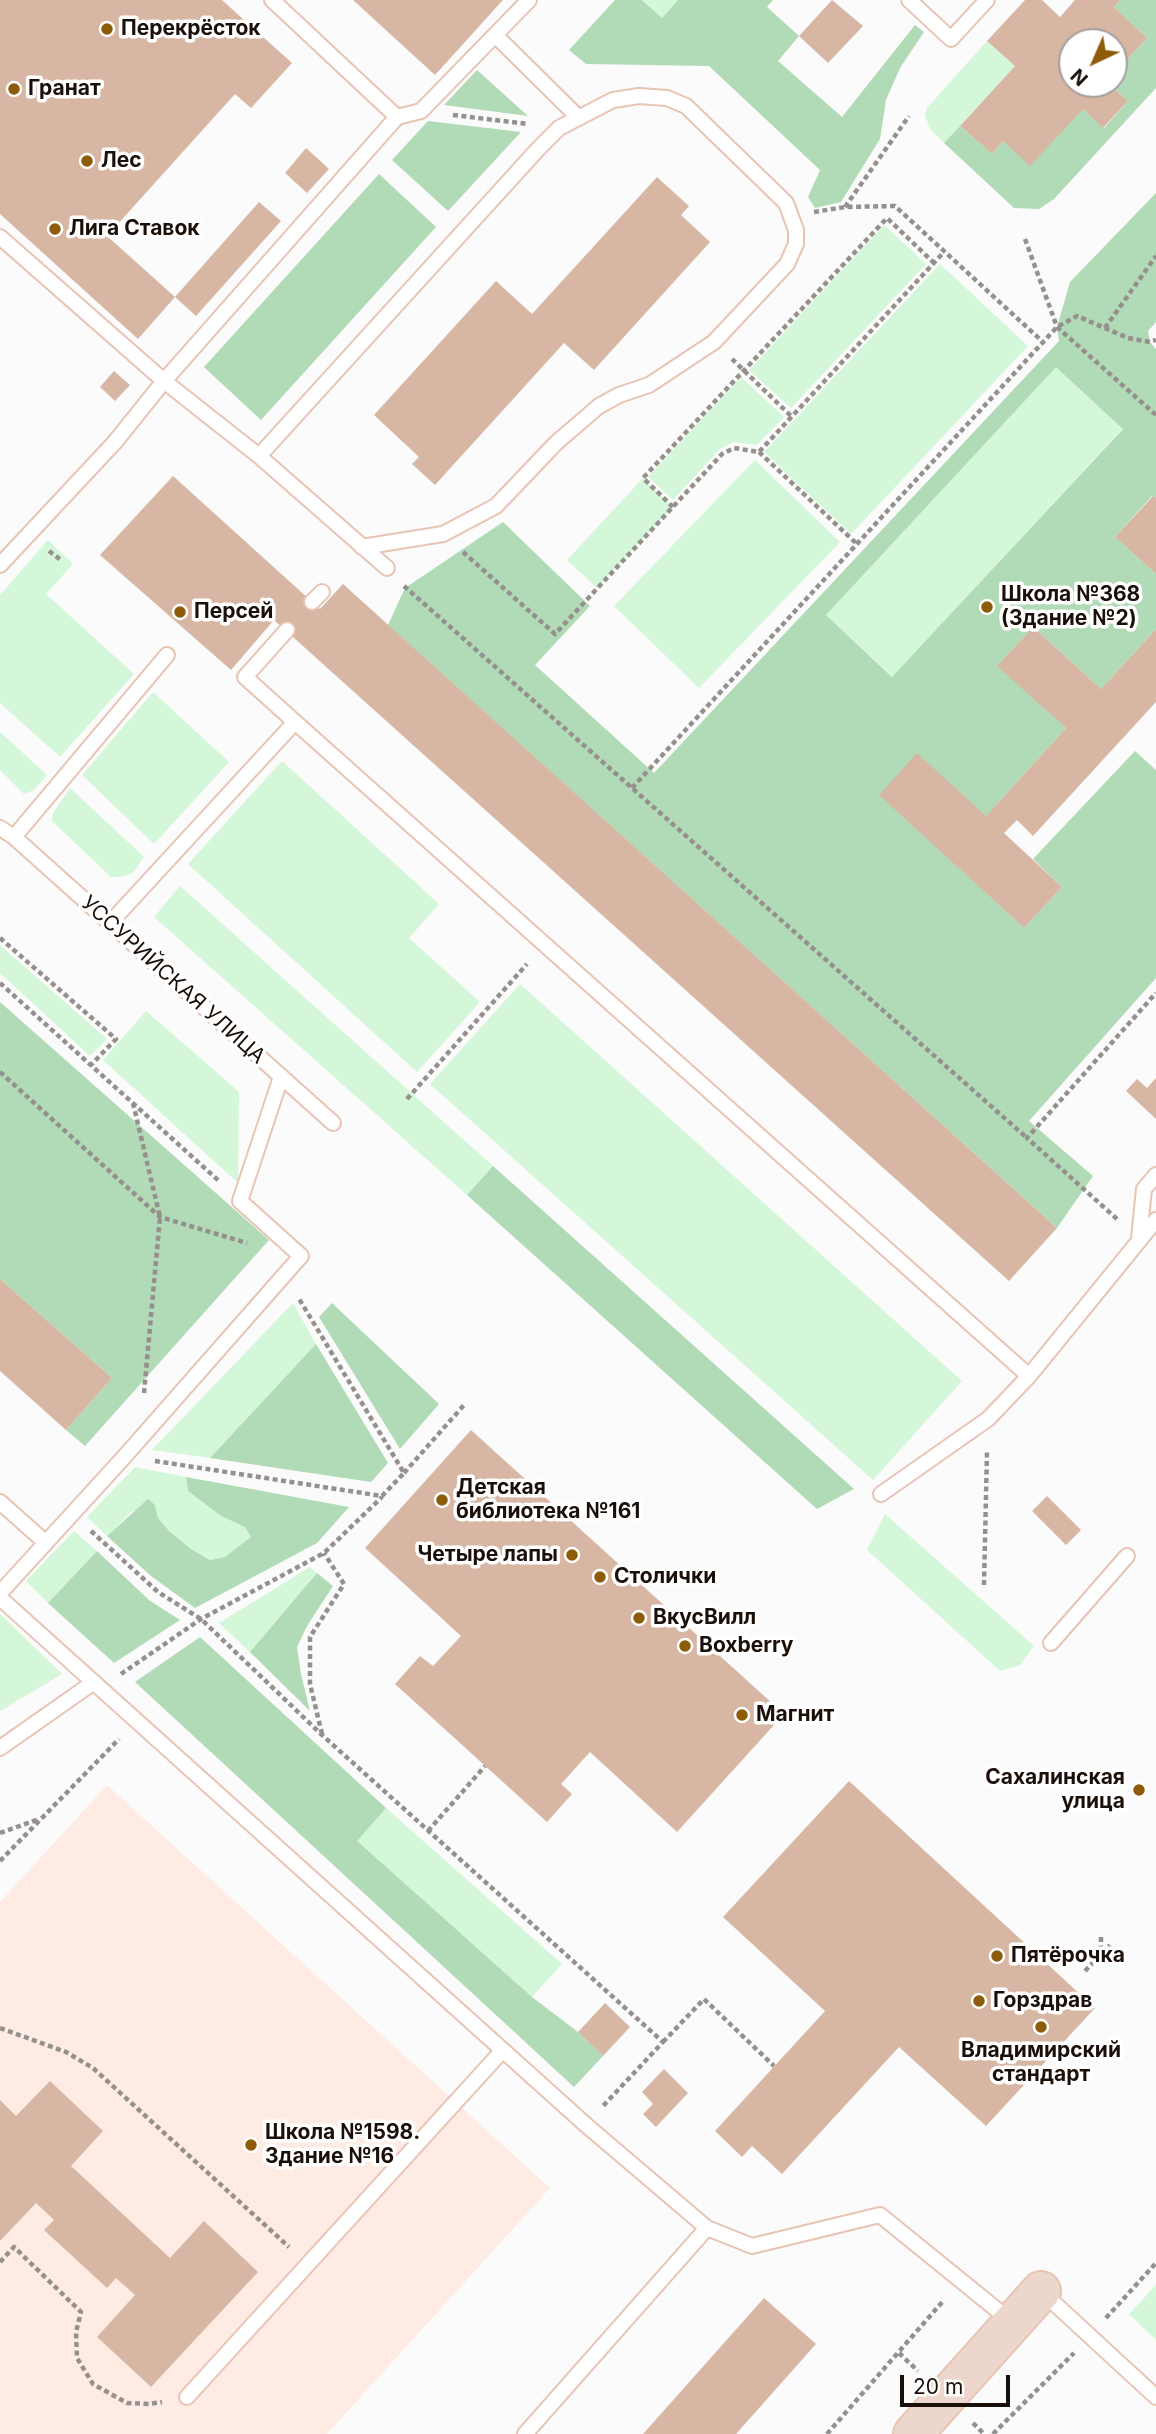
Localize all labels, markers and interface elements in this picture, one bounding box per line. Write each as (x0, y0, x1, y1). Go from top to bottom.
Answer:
place label: Перекрёсток (121, 16, 261, 42)
marker: Перекрёсток (99, 21, 115, 37)
north arrow (1058, 28, 1128, 98)
text: N (1066, 64, 1093, 90)
place label: Гранат (28, 76, 101, 102)
marker: Гранат (6, 81, 22, 97)
place label: Лес (101, 148, 142, 174)
marker: Лес (79, 153, 95, 169)
place label: Лига Ставок (69, 216, 200, 242)
marker: Лига Ставок (47, 221, 63, 237)
place label: Школа №368 (Здание №2) (1001, 582, 1140, 632)
place label: Персей (194, 599, 273, 625)
marker: Школа №368 (Здание №2) (979, 599, 995, 615)
marker: Персей (172, 604, 188, 620)
street label: УССУРИЙСКАЯ УЛИЦА (76, 891, 270, 1069)
place label: Детская библиотека №161 (456, 1475, 640, 1525)
marker: Детская библиотека №161 (434, 1492, 450, 1508)
place label: Четыре лапы (417, 1542, 558, 1568)
marker: Четыре лапы (564, 1547, 580, 1563)
place label: Столички (614, 1564, 716, 1590)
marker: Столички (592, 1569, 608, 1585)
place label: ВкусВилл (653, 1605, 756, 1631)
marker: ВкусВилл (631, 1610, 647, 1626)
place label: Boxberry (699, 1633, 794, 1659)
marker: Boxberry (677, 1638, 693, 1654)
place label: Магнит (756, 1702, 834, 1728)
marker: Магнит (734, 1707, 750, 1723)
place label: Сахалинская улица (985, 1765, 1125, 1815)
marker: Сахалинская улица (1131, 1782, 1147, 1798)
place label: Пятёрочка (1011, 1943, 1125, 1969)
marker: Пятёрочка (989, 1948, 1005, 1964)
place label: Горздрав (993, 1988, 1092, 2014)
marker: Горздрав (971, 1993, 987, 2009)
marker: Владимирский стандарт (1033, 2019, 1049, 2035)
place label: Владимирский стандарт (961, 2038, 1121, 2088)
place label: Школа №1598. Здание №16 (265, 2120, 420, 2170)
marker: Школа №1598. Здание №16 (243, 2137, 259, 2153)
scale bar (904, 2360, 1014, 2404)
text: 20 m (913, 2374, 963, 2399)

